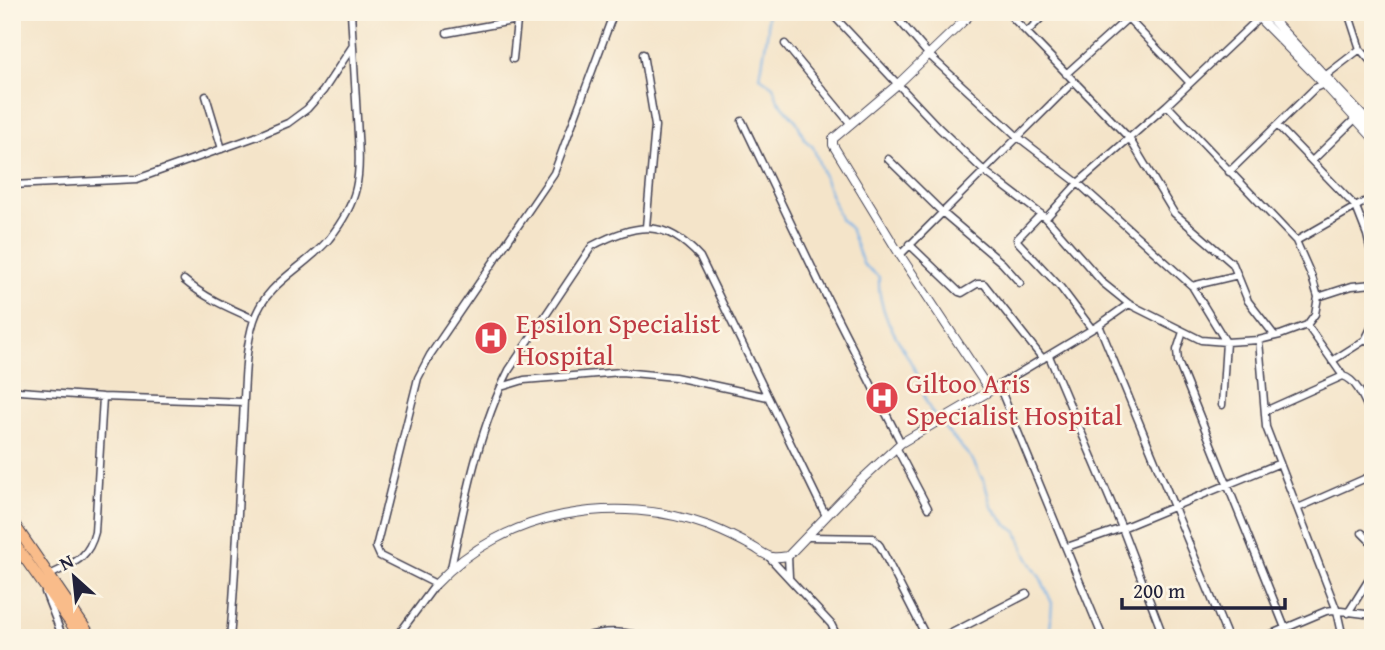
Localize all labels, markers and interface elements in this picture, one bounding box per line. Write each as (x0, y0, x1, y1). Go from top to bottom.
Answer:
place label: Epsilon Specialist Hospital (516, 302, 721, 375)
hospital icon: Epsilon Specialist Hospital (472, 319, 510, 357)
place label: Giltoo Aris Specialist Hospital (906, 362, 1122, 435)
hospital icon: Giltoo Aris Specialist Hospital (863, 379, 901, 417)
north arrow (38, 542, 108, 612)
text: N (54, 546, 79, 577)
scale bar (1122, 566, 1285, 610)
text: 200 m (1133, 575, 1185, 606)

